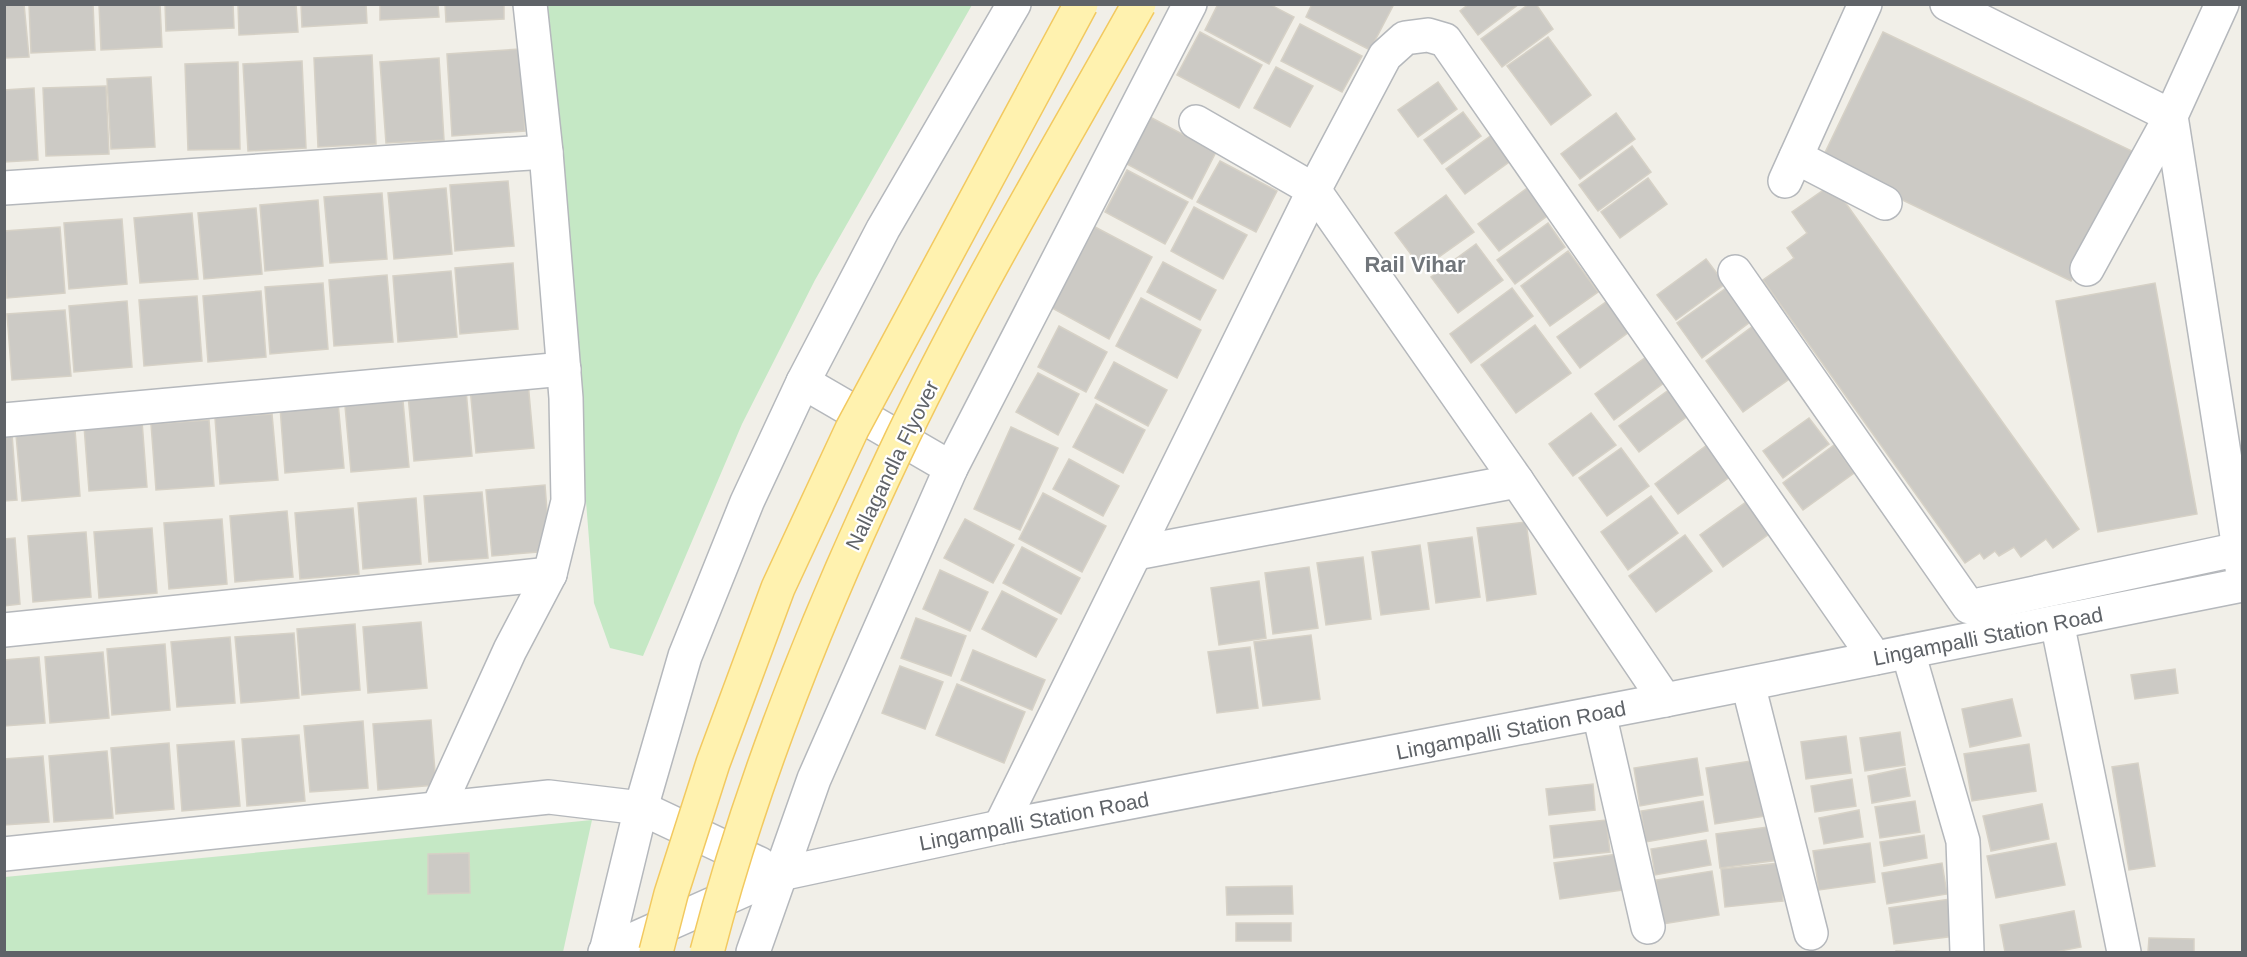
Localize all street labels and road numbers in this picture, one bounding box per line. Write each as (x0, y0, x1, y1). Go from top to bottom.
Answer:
street label: Nallagandla Flyover (841, 377, 943, 553)
street label: Lingampalli Station Road (1871, 602, 2105, 670)
street label: Lingampalli Station Road (1394, 696, 1628, 764)
street label: Lingampalli Station Road (917, 787, 1151, 855)

